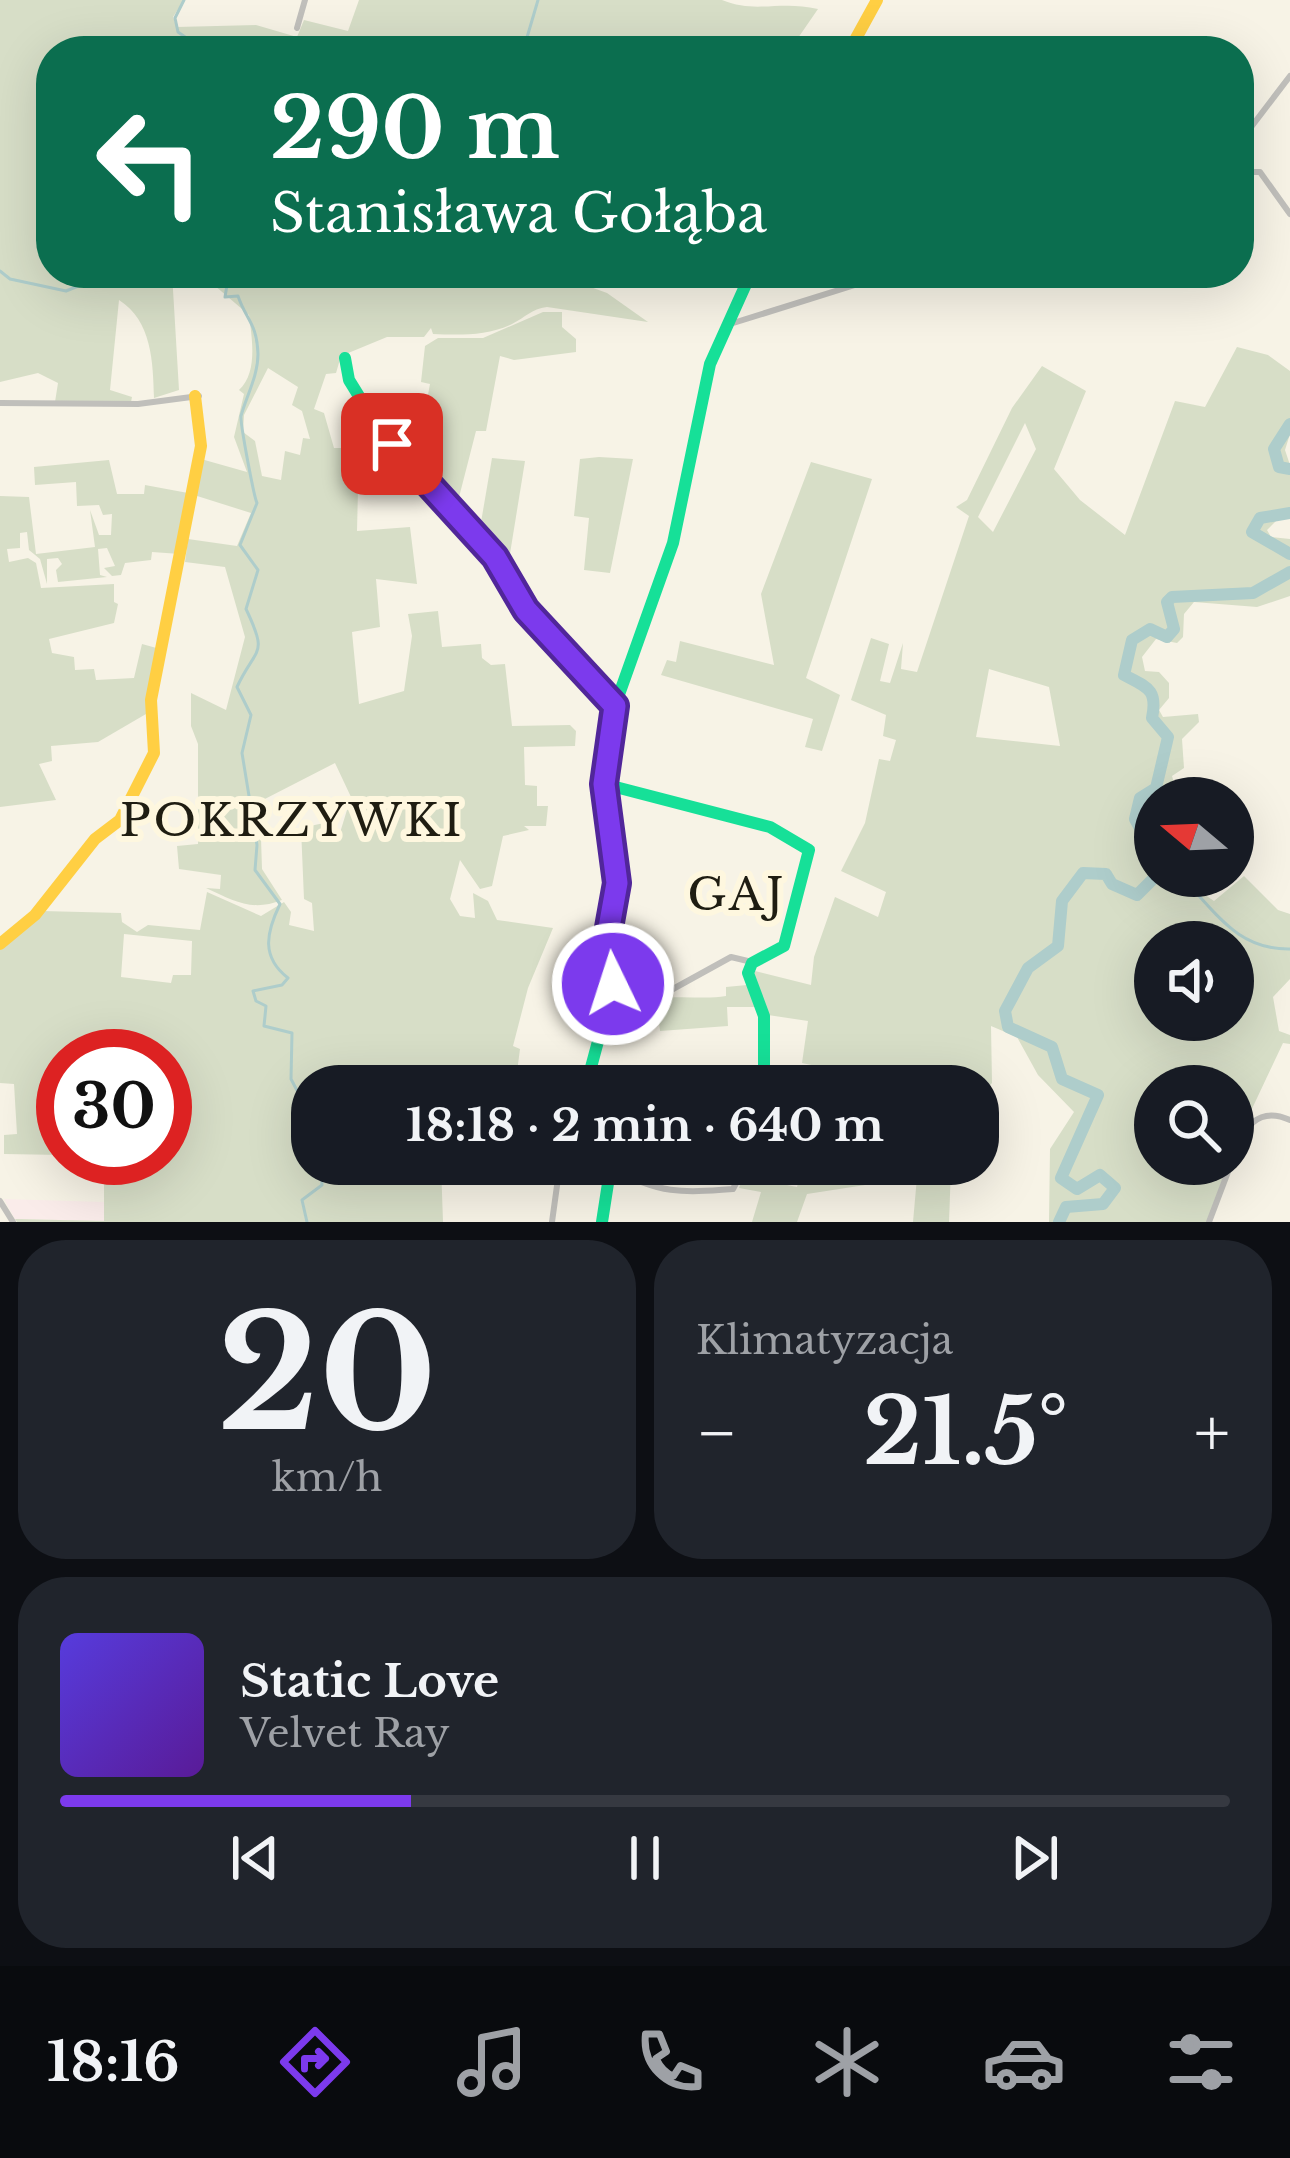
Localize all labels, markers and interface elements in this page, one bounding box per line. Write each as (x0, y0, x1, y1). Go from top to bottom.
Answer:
text: 290 m (270, 77, 560, 181)
icon: left (72, 84, 228, 240)
text: Stanisława Gołąba (270, 180, 767, 247)
pin (341, 393, 443, 495)
icon: arrive (359, 411, 425, 477)
north arrow (1134, 777, 1254, 897)
map controls (1134, 777, 1254, 1185)
district label: POKRZYWKI (120, 792, 464, 848)
district label: GAJ (687, 866, 787, 922)
position arrow (550, 921, 676, 1047)
button: sound (1134, 921, 1254, 1041)
speed limit sign: 30 (36, 1029, 192, 1185)
button: search (1134, 1065, 1254, 1185)
text: 18:18 · 2 min · 640 m (406, 1097, 884, 1153)
text: 20 (217, 1278, 437, 1471)
text: Klimatyzacja (696, 1316, 953, 1365)
text: 21.5° (863, 1377, 1068, 1488)
text: − (696, 1392, 738, 1474)
text: + (1194, 1392, 1230, 1474)
text: km/h (272, 1453, 382, 1502)
text: Static Love (240, 1653, 499, 1709)
text: Velvet Ray (240, 1709, 450, 1758)
icon: previous (222, 1825, 288, 1891)
icon: pause (612, 1825, 678, 1891)
icon: next (1002, 1825, 1068, 1891)
icon: directions (273, 2020, 357, 2104)
icon: music (450, 2020, 534, 2104)
icon: phone (628, 2020, 712, 2104)
icon: climate (805, 2020, 889, 2104)
icon: car (982, 2020, 1066, 2104)
icon: filters (1159, 2020, 1243, 2104)
text: 18:16 (47, 2029, 180, 2096)

